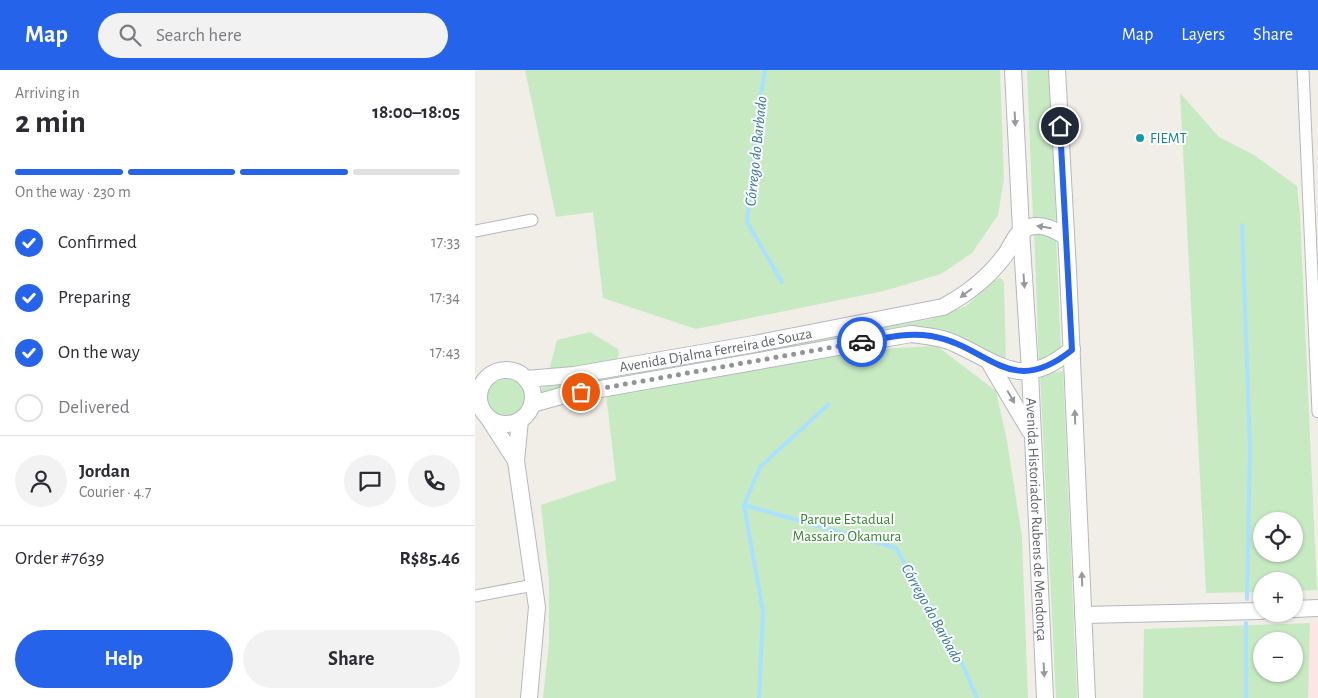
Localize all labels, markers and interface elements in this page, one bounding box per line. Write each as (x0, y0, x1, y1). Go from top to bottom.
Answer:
search box (98, 13, 448, 58)
icon: search (116, 21, 144, 49)
text: Map (25, 23, 68, 47)
text: Search here (156, 26, 242, 45)
text: Map (1122, 26, 1153, 44)
text: Layers (1181, 26, 1225, 44)
text: Share (1253, 26, 1293, 44)
text: Arriving in (15, 85, 80, 101)
water label: Córrego do Barbado (742, 95, 770, 207)
text: 18:00–18:05 (372, 103, 460, 122)
pin (1039, 105, 1081, 147)
text: 2 min (15, 106, 86, 138)
one-way arrow (1012, 111, 1020, 127)
icon: home (1046, 112, 1074, 140)
place label: FIEMT (1150, 131, 1188, 146)
marker: FIEMT (1134, 132, 1146, 144)
text: On the way · 230 m (15, 184, 131, 200)
one-way arrow (1036, 223, 1052, 231)
icon: check (15, 229, 43, 257)
text: Confirmed (58, 233, 137, 252)
text: 17:33 (431, 234, 460, 250)
one-way arrow (1021, 273, 1029, 289)
icon: check (15, 284, 43, 312)
one-way arrow (960, 287, 973, 298)
text: Preparing (58, 288, 131, 307)
text: 17:34 (430, 289, 460, 305)
courier (837, 317, 887, 367)
street label: Avenida Djalma Ferreira de Souza (618, 326, 814, 375)
icon: car (848, 328, 876, 356)
icon: check (15, 339, 43, 367)
text: On the way (58, 343, 140, 362)
text: 17:43 (430, 344, 460, 360)
pin (560, 371, 602, 413)
icon: bag (567, 378, 595, 406)
one-way arrow (1007, 390, 1015, 405)
street label: Avenida Historiador Rubens de Mendonça (1023, 397, 1049, 642)
text: Delivered (58, 398, 130, 417)
one-way arrow (1070, 409, 1078, 425)
button: person (15, 455, 67, 507)
button: chat (344, 455, 396, 507)
button: phone (408, 455, 460, 507)
text: Jordan (79, 462, 130, 481)
text: Courier · 4.7 (79, 484, 151, 500)
park label: Parque Estadual Massairo Okamura (793, 512, 902, 544)
map controls (1253, 512, 1303, 682)
button: locate (1253, 512, 1303, 562)
text: Order #7639 (15, 549, 104, 568)
text: R$85.46 (400, 549, 460, 568)
water label: Córrego do Barbado (898, 561, 966, 666)
one-way arrow (1077, 571, 1085, 587)
button: + (1253, 572, 1303, 622)
button: Help (15, 630, 233, 688)
button: Share (243, 630, 460, 688)
button: − (1253, 632, 1303, 682)
one-way arrow (1040, 663, 1048, 679)

